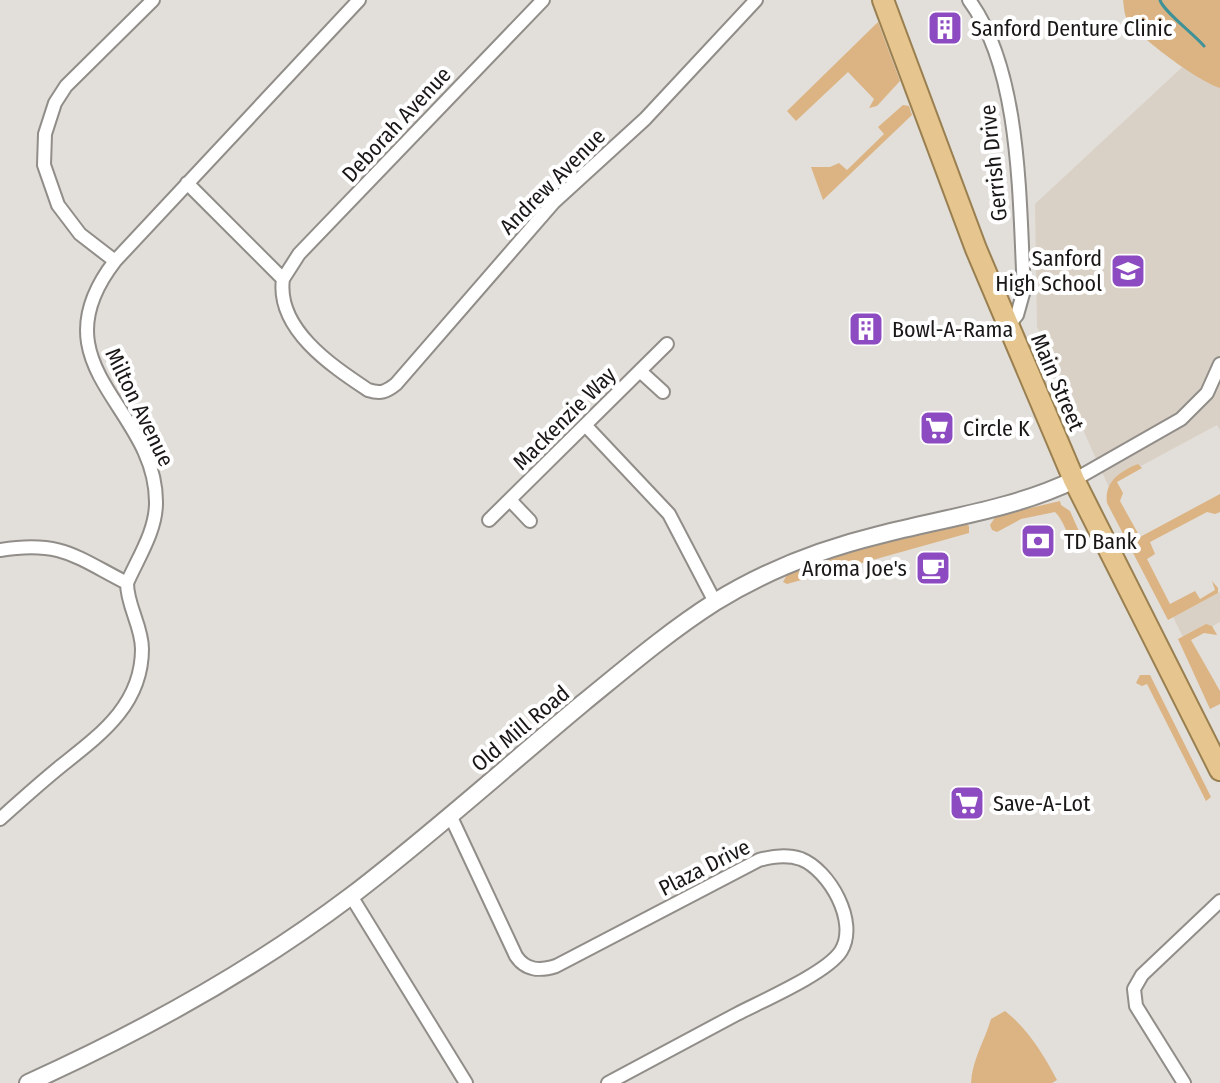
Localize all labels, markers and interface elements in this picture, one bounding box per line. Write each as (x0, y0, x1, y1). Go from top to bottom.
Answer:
building icon: Sanford Denture Clinic (926, 9, 964, 47)
place label: Sanford Denture Clinic (971, 15, 1173, 42)
street label: Deborah Avenue (336, 61, 457, 188)
street label: Gerrish Drive (974, 103, 1013, 223)
street label: Andrew Avenue (494, 123, 611, 240)
place label: Sanford High School (995, 245, 1102, 297)
school or university icon: Sanford High School (1109, 252, 1147, 290)
building icon: Bowl-A-Rama (847, 310, 885, 348)
place label: Bowl-A-Rama (892, 316, 1013, 343)
street label: Main Street (1025, 330, 1090, 436)
street label: Milton Avenue (99, 344, 180, 471)
street label: Mackenzie Way (507, 361, 622, 476)
supermarket icon: Circle K (918, 409, 956, 447)
place label: Circle K (963, 415, 1030, 442)
bank icon: TD Bank (1019, 522, 1057, 560)
place label: TD Bank (1064, 528, 1138, 555)
cafe icon: Aroma Joe's (914, 549, 952, 587)
place label: Aroma Joe's (802, 555, 907, 582)
street label: Old Mill Road (466, 679, 575, 777)
supermarket icon: Save-A-Lot (948, 784, 986, 822)
place label: Save-A-Lot (993, 790, 1091, 817)
street label: Plaza Drive (654, 833, 754, 902)

